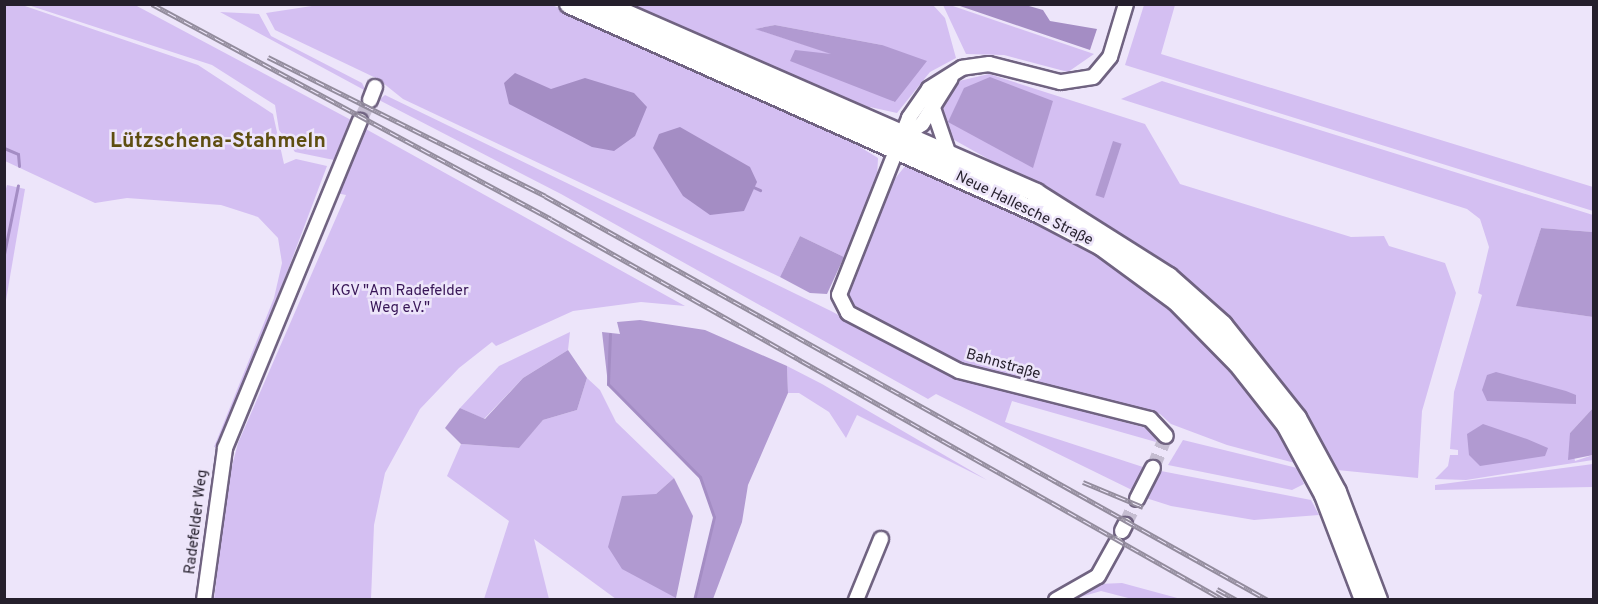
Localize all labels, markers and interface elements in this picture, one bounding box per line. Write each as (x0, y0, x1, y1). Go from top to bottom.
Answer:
district label: Lützschena-Stahmeln (110, 129, 326, 155)
street label: Neue Hallesche Straße (952, 168, 1096, 250)
park label: KGV "Am Radefelder Weg e.V." (331, 282, 469, 317)
street label: Bahnstraße (964, 346, 1042, 384)
street label: Radefelder Weg (182, 468, 212, 576)

